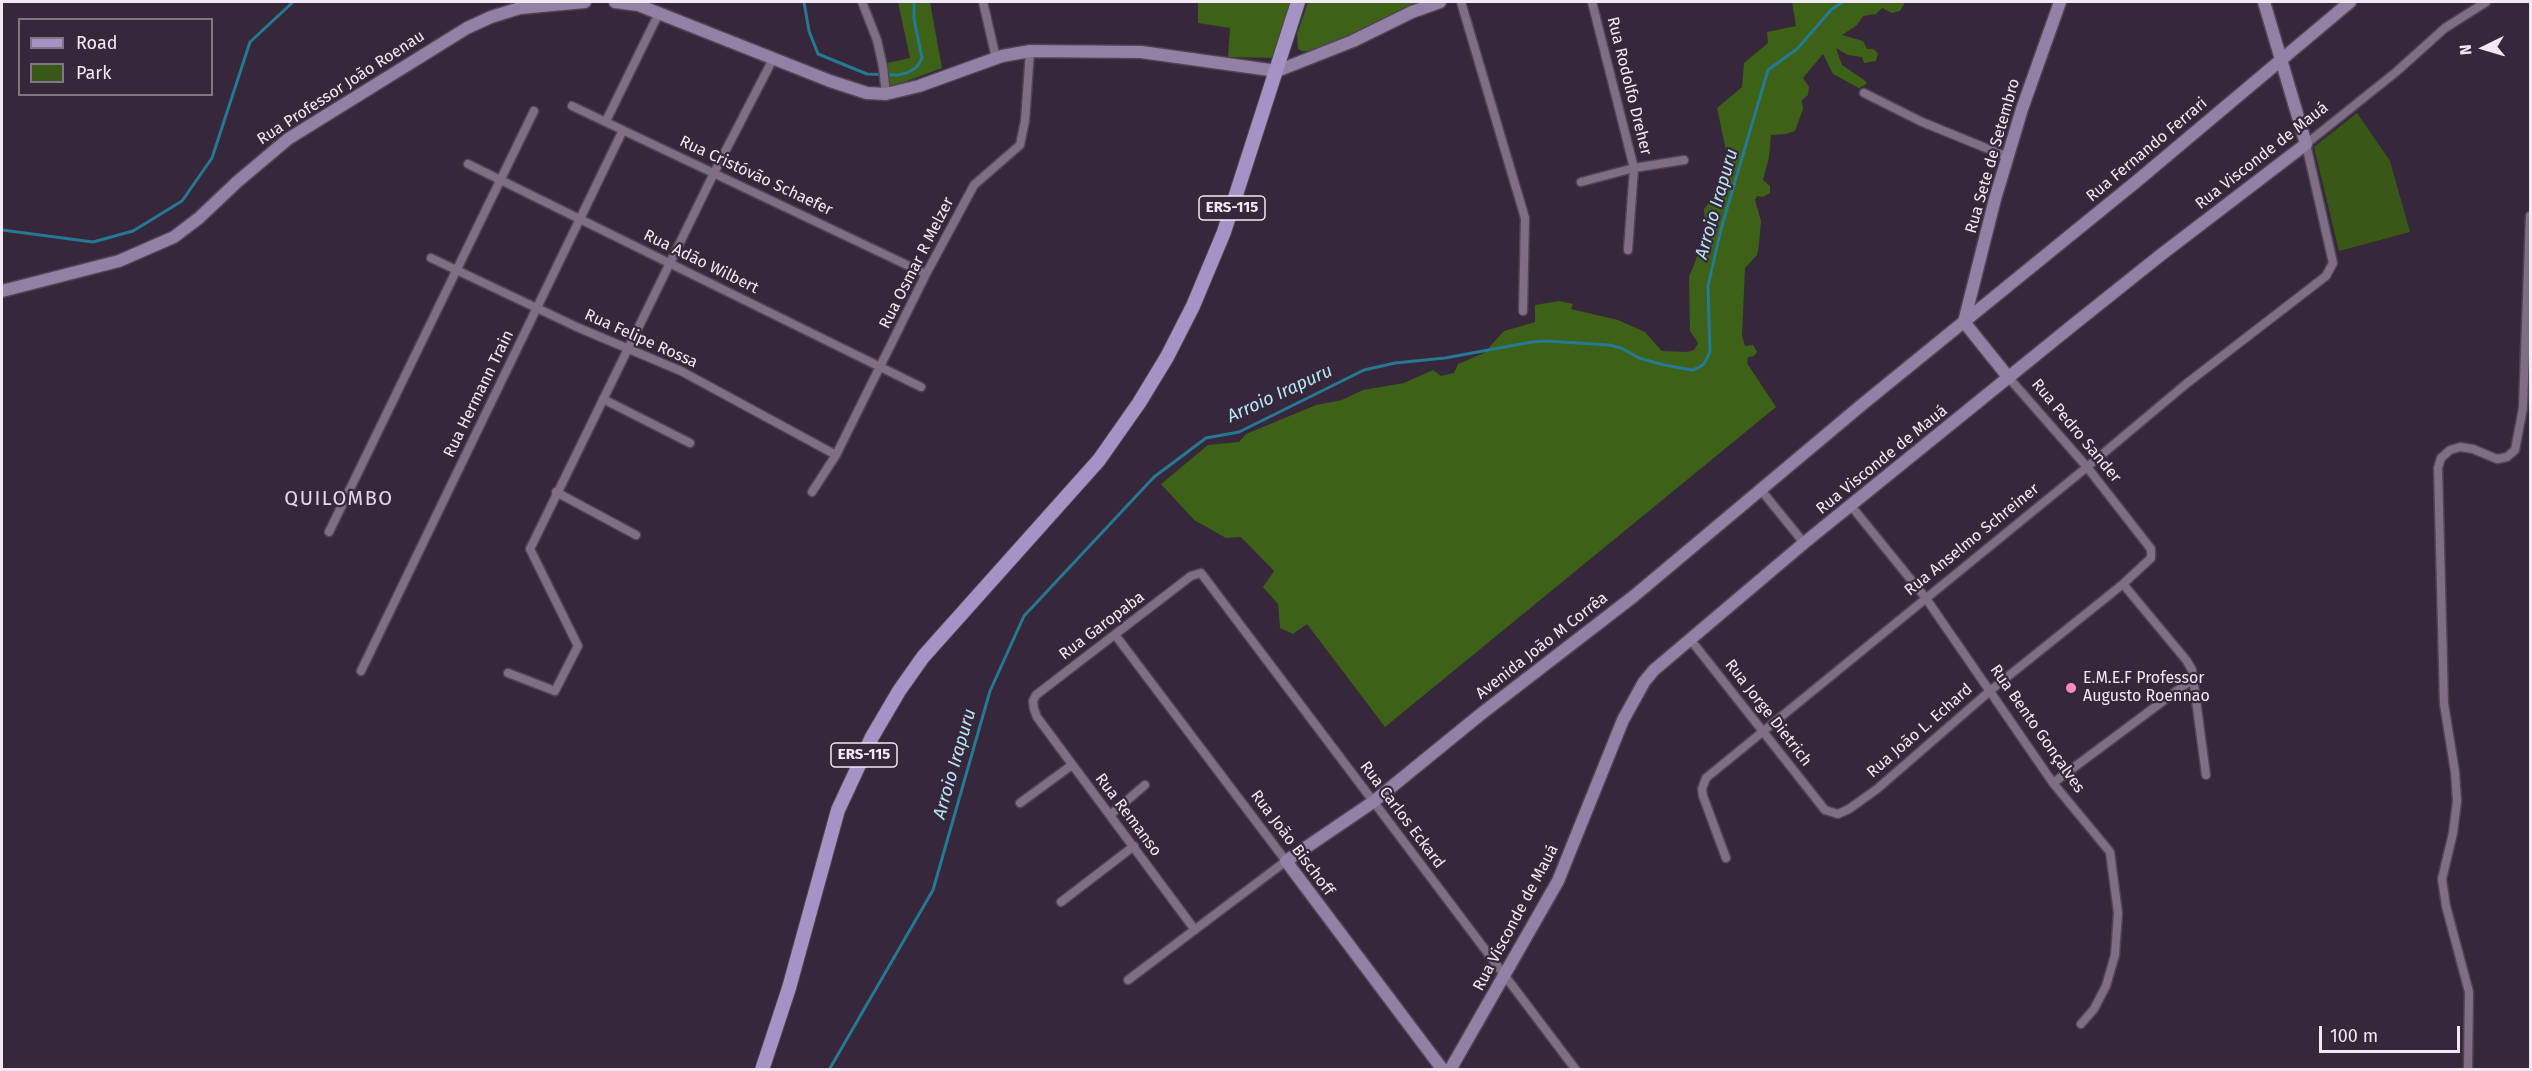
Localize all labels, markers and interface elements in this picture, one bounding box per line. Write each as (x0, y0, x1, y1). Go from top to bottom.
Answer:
street label: Rua Rodolfo Dreher (1602, 15, 1656, 157)
legend (18, 18, 213, 96)
north arrow (2454, 18, 2514, 78)
street label: Rua Professor João Roenau (254, 27, 428, 149)
text: Road (76, 32, 118, 54)
text: N (2456, 44, 2475, 56)
text: Park (76, 62, 111, 84)
street label: Rua Sete de Setembro (1962, 76, 2024, 236)
street label: Rua Fernando Ferrari (2083, 94, 2211, 206)
street label: Rua Visconde de Mauá (2192, 98, 2332, 214)
street label: Rua Cristóvão Schaefer (676, 132, 836, 220)
water label: Arroio Irapuru (1691, 146, 1743, 262)
street label: Rua Osmar R Melzer (876, 194, 958, 332)
road number: ERS-115 (1199, 196, 1265, 220)
street label: Rua Adão Wilbert (640, 226, 762, 298)
street label: Rua Felipe Rossa (581, 305, 701, 373)
street label: Rua Hermann Train (440, 327, 518, 461)
water label: Arroio Irapuru (1224, 360, 1336, 428)
street label: Rua Pedro Sander (2027, 375, 2125, 487)
street label: Rua Visconde de Mauá (1813, 401, 1951, 519)
street label: Rua Anselmo Schreiner (1901, 480, 2043, 600)
district label: QUILOMBO (284, 487, 394, 511)
street label: Rua Garopaba (1056, 588, 1148, 664)
street label: Avenida João M Corrêa (1472, 588, 1612, 704)
street label: Rua Jorge Dietrich (1720, 656, 1816, 770)
street label: Rua Bento Gonçalves (1985, 661, 2089, 797)
place label: E.M.E.F Professor Augusto Roennao (2083, 669, 2210, 707)
street label: Rua João L. Echard (1863, 680, 1977, 782)
marker: E.M.E.F Professor Augusto Roennao (2064, 681, 2078, 695)
water label: Arroio Irapuru (929, 706, 981, 822)
road number: ERS-115 (831, 743, 897, 767)
street label: Rua Carlos Eckard (1355, 758, 1449, 872)
street label: Rua Remanso (1091, 770, 1165, 860)
street label: Rua João Bischoff (1246, 786, 1338, 900)
street label: Rua Visconde de Mauá (1469, 841, 1563, 995)
scale bar (2322, 1014, 2463, 1052)
text: 100 m (2330, 1025, 2378, 1047)

